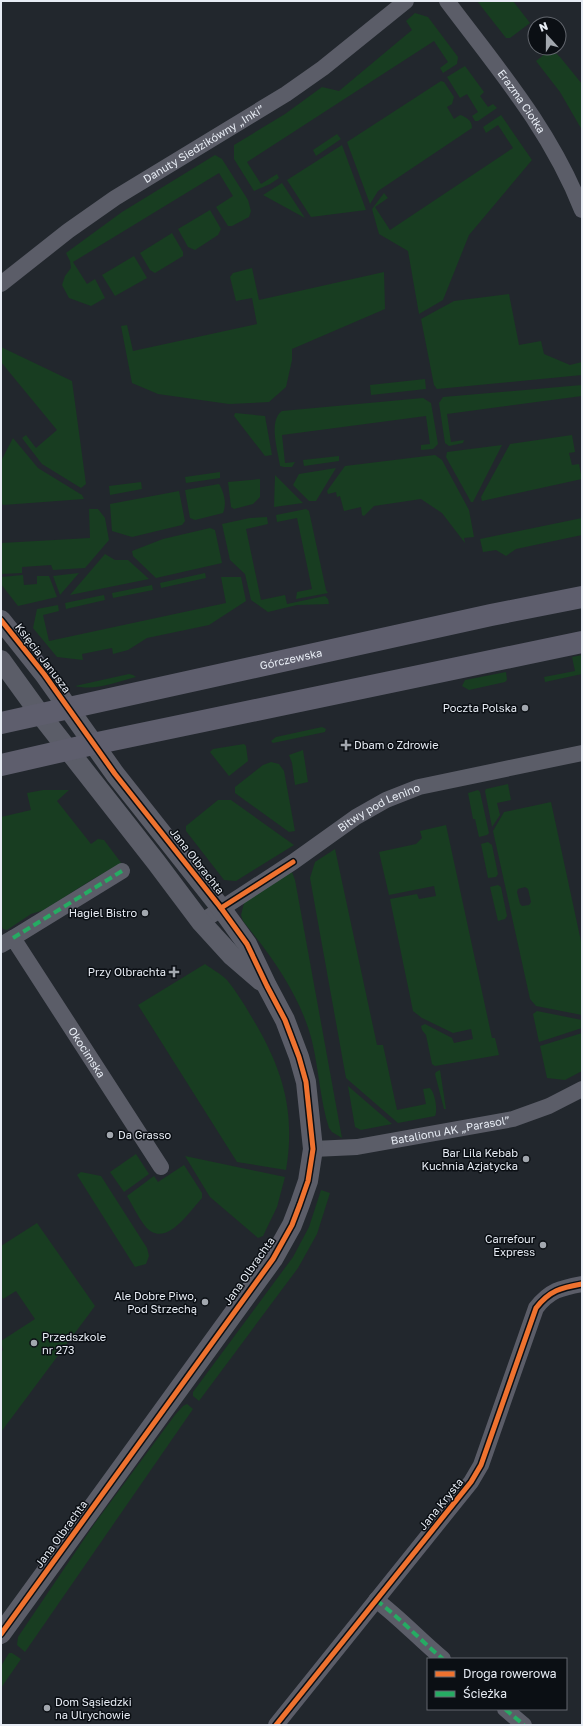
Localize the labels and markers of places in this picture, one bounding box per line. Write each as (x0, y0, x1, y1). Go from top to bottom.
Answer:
place label: Poczta Polska (443, 701, 517, 714)
marker: Poczta Polska (520, 703, 530, 713)
place label: Dbam o Zdrowie (354, 738, 439, 751)
marker: Dbam o Zdrowie (341, 740, 351, 750)
place label: Hagiel Bistro (69, 906, 137, 919)
marker: Hagiel Bistro (140, 908, 150, 918)
place label: Przy Olbrachta (88, 965, 166, 978)
marker: Przy Olbrachta (169, 967, 179, 977)
place label: Da Grasso (118, 1128, 171, 1141)
marker: Da Grasso (105, 1130, 115, 1140)
place label: Bar Lila Kebab Kuchnia Azjatycka (422, 1146, 518, 1172)
marker: Bar Lila Kebab Kuchnia Azjatycka (521, 1154, 531, 1164)
place label: Carrefour Express (485, 1232, 536, 1258)
marker: Carrefour Express (538, 1240, 548, 1250)
place label: Ale Dobre Piwo, Pod Strzechą (114, 1289, 197, 1315)
marker: Ale Dobre Piwo, Pod Strzechą (200, 1297, 210, 1307)
place label: Przedszkole nr 273 (42, 1330, 106, 1356)
marker: Przedszkole nr 273 (29, 1338, 39, 1348)
place label: Dom Sąsiedzki na Ulrychowie (55, 1695, 132, 1721)
marker: Dom Sąsiedzki na Ulrychowie (42, 1703, 52, 1713)

